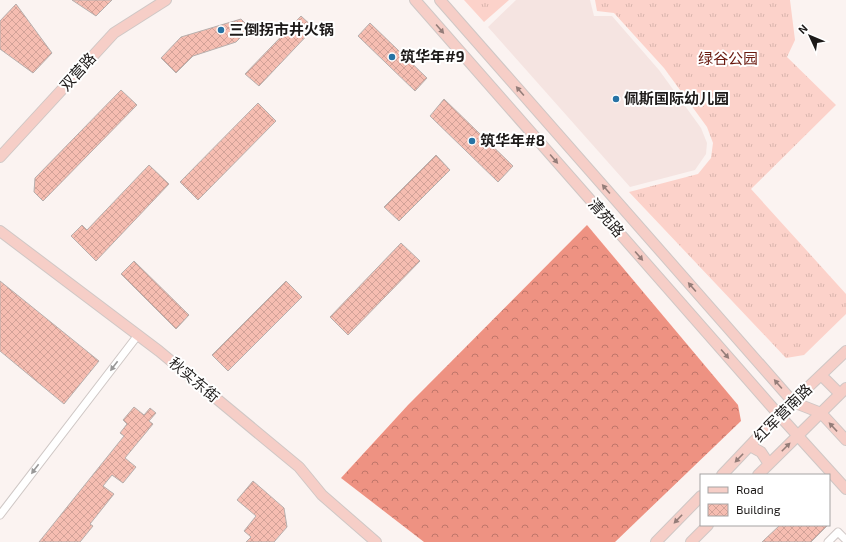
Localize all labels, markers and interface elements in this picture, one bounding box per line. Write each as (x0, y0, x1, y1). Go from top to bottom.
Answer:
north arrow (790, 16, 830, 56)
place label: 三倒拐市井火锅 (229, 20, 334, 38)
text: N (795, 21, 810, 36)
one-way arrow (436, 24, 445, 35)
marker: 三倒拐市井火锅 (216, 25, 226, 35)
place label: 筑华年#9 (400, 47, 465, 65)
street label: 双营路 (56, 49, 99, 94)
park label: 绿谷公园 (698, 49, 758, 67)
marker: 筑华年#9 (387, 52, 397, 62)
one-way arrow (516, 86, 525, 97)
place label: 佩斯国际幼儿园 (624, 89, 729, 107)
marker: 佩斯国际幼儿园 (611, 94, 621, 104)
place label: 筑华年#8 (480, 131, 545, 149)
marker: 筑华年#8 (467, 136, 477, 146)
one-way arrow (549, 153, 558, 164)
one-way arrow (602, 184, 611, 194)
street label: 清苑路 (585, 194, 628, 240)
one-way arrow (635, 251, 644, 262)
one-way arrow (688, 282, 697, 291)
one-way arrow (721, 349, 730, 359)
street label: 秋实东街 (166, 353, 223, 405)
one-way arrow (110, 361, 118, 372)
street label: 红军营南路 (749, 379, 815, 445)
one-way arrow (773, 379, 782, 390)
one-way arrow (829, 421, 838, 432)
one-way arrow (781, 443, 791, 452)
one-way arrow (734, 453, 744, 463)
one-way arrow (31, 464, 39, 475)
legend (700, 474, 830, 526)
text: Road (736, 482, 764, 496)
text: Building (736, 502, 781, 516)
one-way arrow (674, 514, 683, 524)

